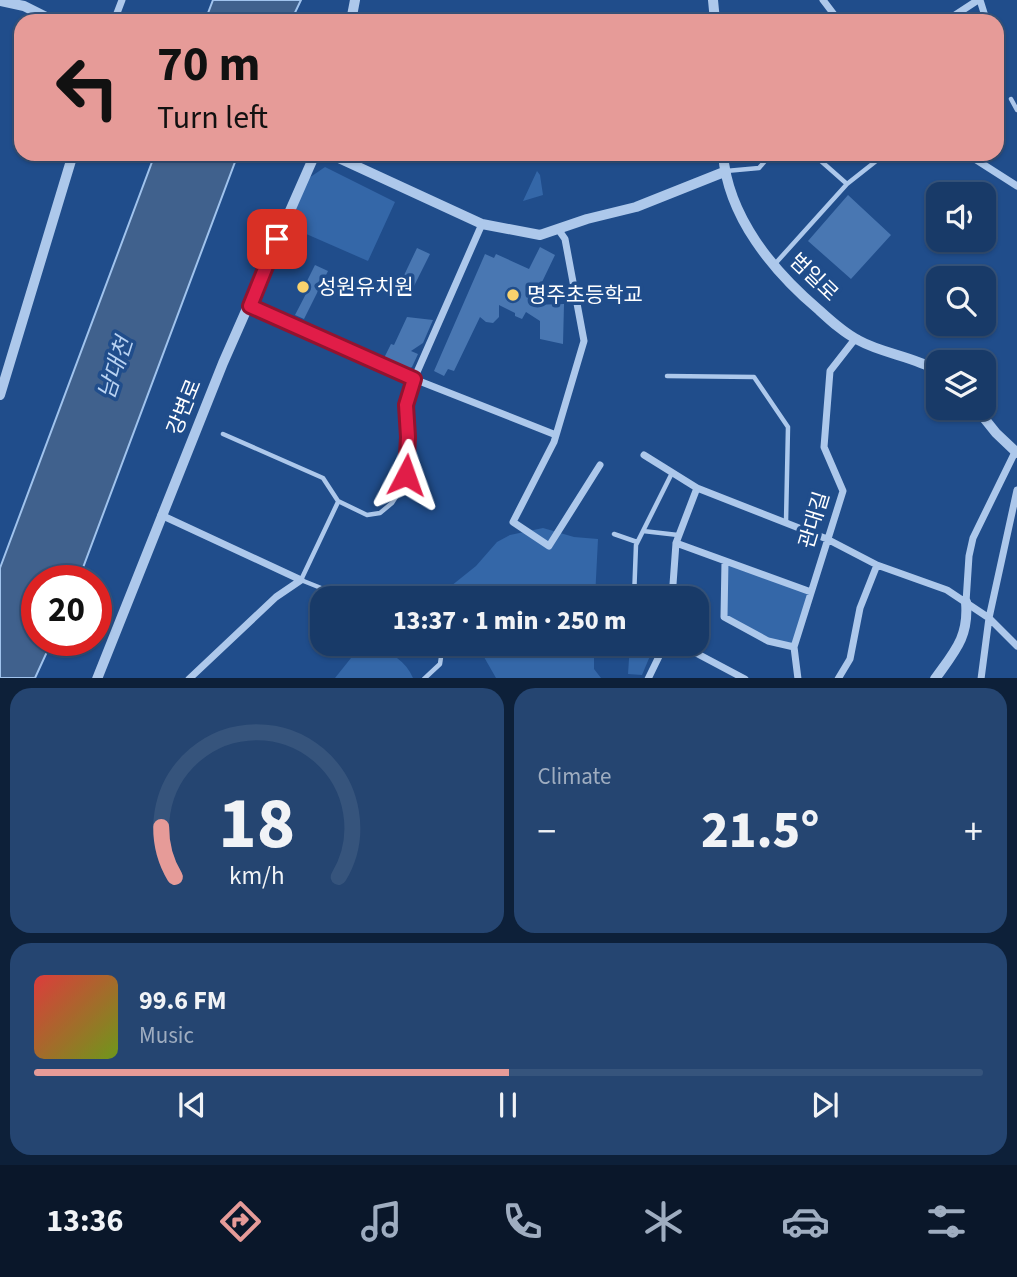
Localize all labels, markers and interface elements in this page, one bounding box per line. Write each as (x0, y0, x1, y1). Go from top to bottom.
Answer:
text: 70 m (157, 30, 261, 100)
icon: left (42, 42, 133, 133)
text: Turn left (157, 95, 268, 141)
map controls (926, 182, 996, 420)
button: sound (926, 182, 996, 252)
pin (247, 209, 307, 269)
icon: arrive (258, 220, 296, 258)
street label: 범일로 (783, 246, 845, 308)
button: search (926, 266, 996, 336)
place label: 성원유치원 (317, 272, 414, 302)
marker: 성원유치원 (295, 279, 311, 295)
place label: 명주초등학교 (527, 280, 643, 310)
marker: 명주초등학교 (505, 287, 521, 303)
water label: 남대천 (90, 330, 142, 403)
button: layers (926, 350, 996, 420)
street label: 강변로 (159, 375, 209, 439)
position arrow (369, 438, 443, 512)
street label: 관대길 (791, 488, 837, 552)
speed limit sign: 20 (21, 565, 112, 656)
text: 13:37 · 1 min · 250 m (393, 602, 626, 639)
text: Climate (538, 760, 611, 793)
text: 18 (218, 772, 295, 876)
text: 21.5° (701, 794, 820, 868)
text: − (538, 805, 556, 859)
text: + (964, 805, 983, 859)
text: km/h (229, 857, 285, 893)
text: 99.6 FM (139, 982, 227, 1019)
text: Music (139, 1019, 194, 1052)
icon: previous (173, 1086, 211, 1124)
icon: pause (489, 1086, 527, 1124)
icon: next (806, 1086, 844, 1124)
icon: directions (216, 1197, 265, 1246)
icon: music (357, 1197, 406, 1246)
icon: phone (498, 1197, 547, 1246)
icon: climate (639, 1197, 688, 1246)
icon: car (781, 1197, 830, 1246)
icon: filters (922, 1197, 971, 1246)
text: 13:36 (46, 1198, 123, 1244)

